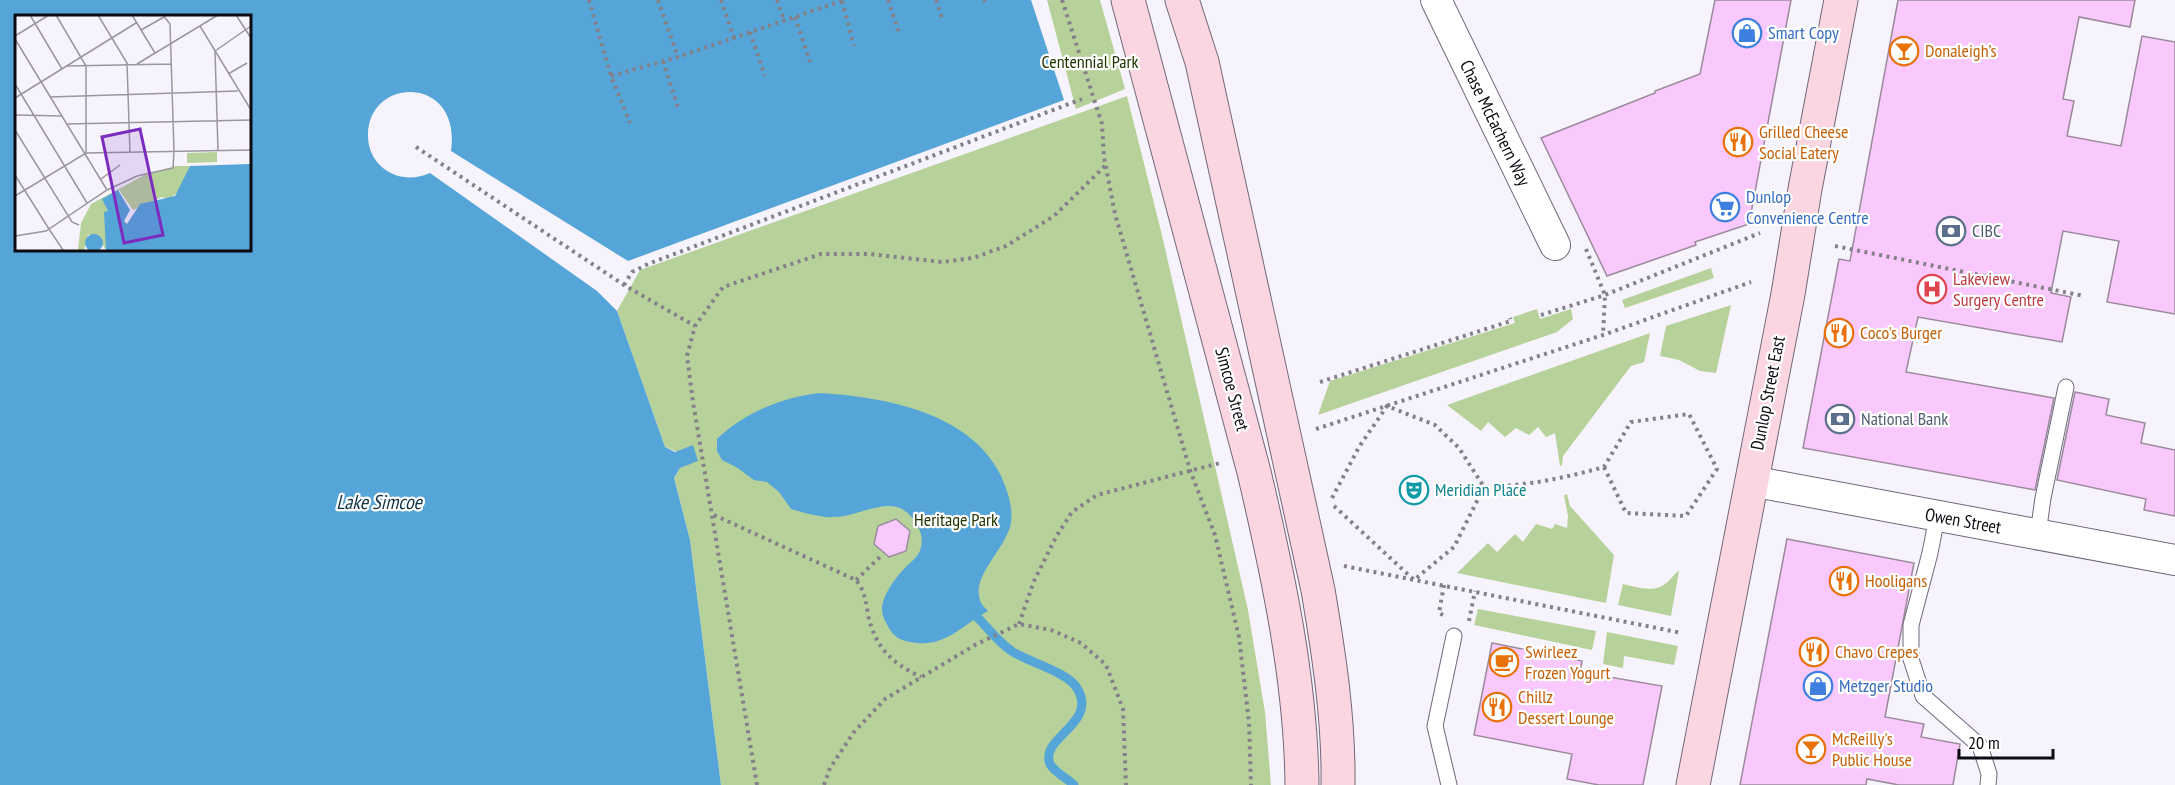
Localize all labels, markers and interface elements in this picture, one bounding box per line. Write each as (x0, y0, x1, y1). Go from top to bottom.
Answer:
inset map (15, 15, 250, 250)
shop icon: Smart Copy (1731, 17, 1763, 49)
place label: Smart Copy (1768, 21, 1839, 44)
bar icon: Donaleigh’s (1888, 35, 1920, 67)
place label: Donaleigh’s (1925, 39, 1997, 62)
park label: Centennial Park (1042, 50, 1139, 73)
street label: Chase McEachern Way (1455, 56, 1536, 190)
place label: Grilled Cheese Social Eatery (1759, 120, 1849, 164)
restaurant icon: Grilled Cheese Social Eatery (1722, 126, 1754, 158)
place label: Dunlop Convenience Centre (1746, 185, 1869, 229)
supermarket icon: Dunlop Convenience Centre (1709, 191, 1741, 223)
bank icon: CIBC (1935, 215, 1967, 247)
place label: CIBC (1972, 219, 2001, 242)
place label: Lakeview Surgery Centre (1953, 267, 2044, 311)
hospital icon: Lakeview Surgery Centre (1916, 273, 1948, 305)
restaurant icon: Coco's Burger (1823, 317, 1855, 349)
place label: Coco's Burger (1860, 321, 1942, 344)
street label: Dunlop Street East (1745, 334, 1790, 452)
street label: Simcoe Street (1210, 344, 1255, 433)
bank icon: National Bank (1824, 403, 1856, 435)
place label: National Bank (1861, 407, 1948, 430)
theatre icon: Meridian Place (1398, 474, 1430, 506)
place label: Meridian Place (1435, 478, 1526, 501)
water label: Lake Simcoe (336, 489, 424, 515)
street label: Owen Street (1923, 503, 2003, 539)
park label: Heritage Park (914, 508, 998, 531)
restaurant icon: Hooligans (1828, 565, 1860, 597)
place label: Hooligans (1865, 569, 1927, 592)
restaurant icon: Chavo Crepes (1798, 636, 1830, 668)
place label: Swirleez Frozen Yogurt (1525, 640, 1611, 684)
place label: Chavo Crepes (1835, 640, 1919, 663)
cafe icon: Swirleez Frozen Yogurt (1488, 646, 1520, 678)
shop icon: Metzger Studio (1802, 670, 1834, 702)
place label: Metzger Studio (1839, 674, 1933, 697)
place label: Chillz Dessert Lounge (1518, 685, 1614, 729)
restaurant icon: Chillz Dessert Lounge (1481, 691, 1513, 723)
scale bar (1959, 722, 2054, 760)
place label: McReilly's Public House (1832, 727, 1912, 771)
text: 20 m (1968, 731, 2000, 754)
bar icon: McReilly's Public House (1795, 733, 1827, 765)

